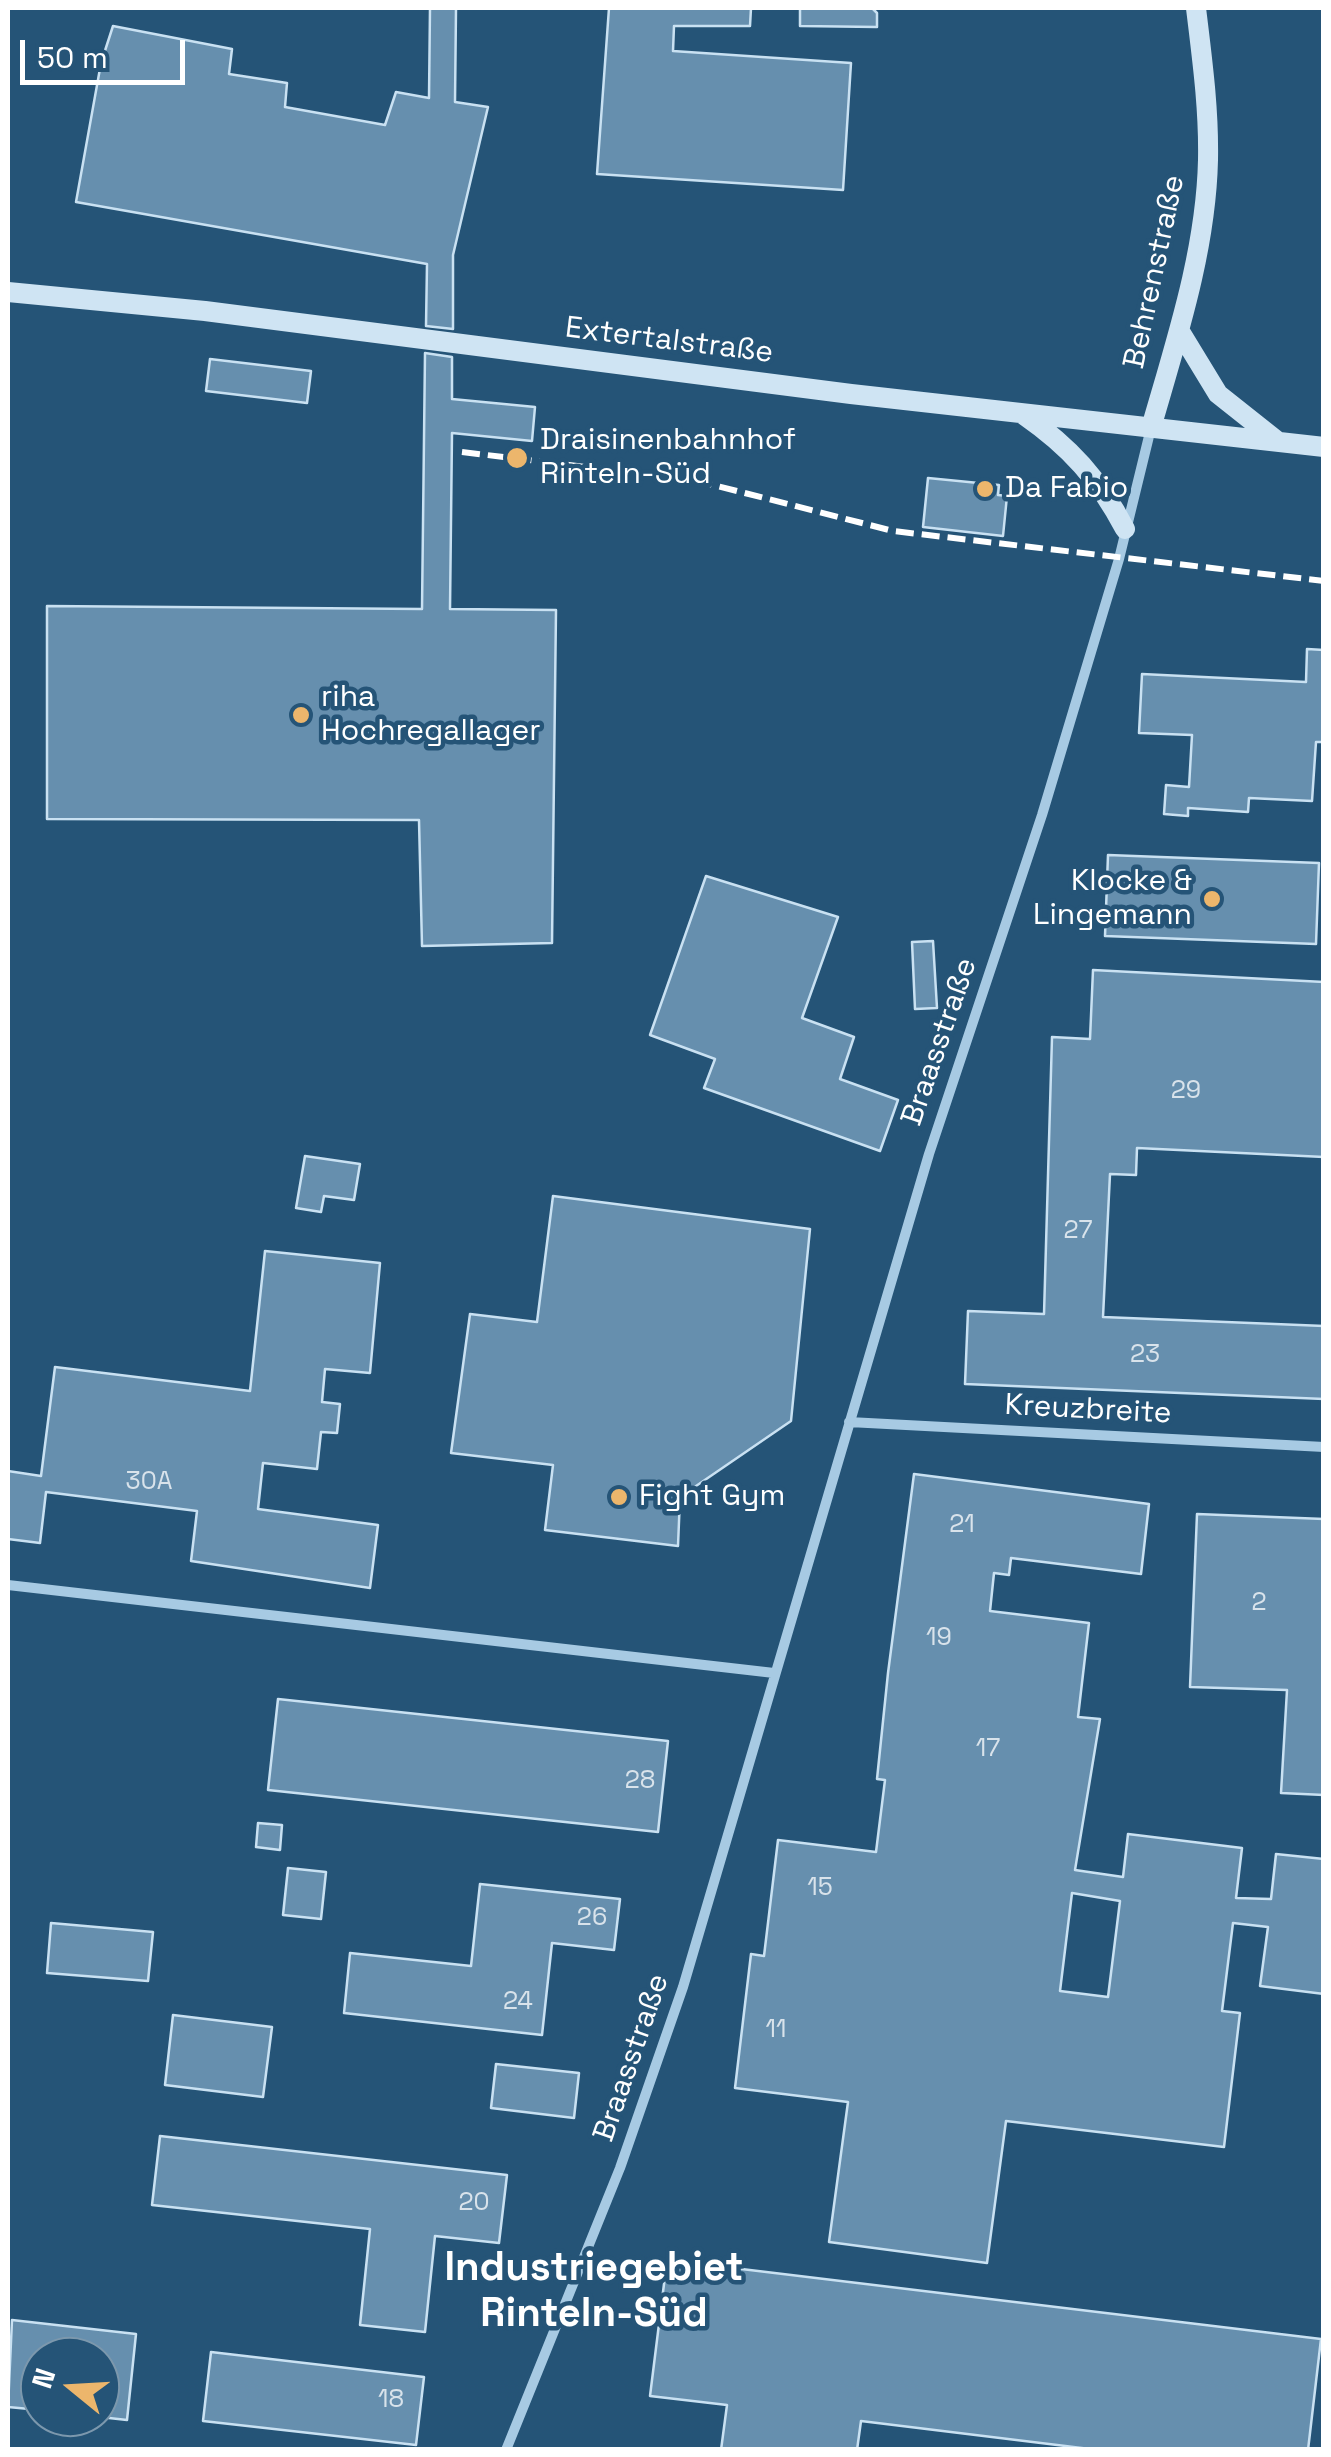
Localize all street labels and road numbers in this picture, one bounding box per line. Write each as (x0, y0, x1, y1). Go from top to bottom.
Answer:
street label: Behrenstraße (1117, 172, 1193, 372)
street label: Extertalstraße (563, 310, 775, 372)
street label: Braasstraße (895, 954, 985, 1130)
street label: Kreuzbreite (1004, 1388, 1172, 1432)
street label: Braasstraße (587, 1970, 677, 2146)

